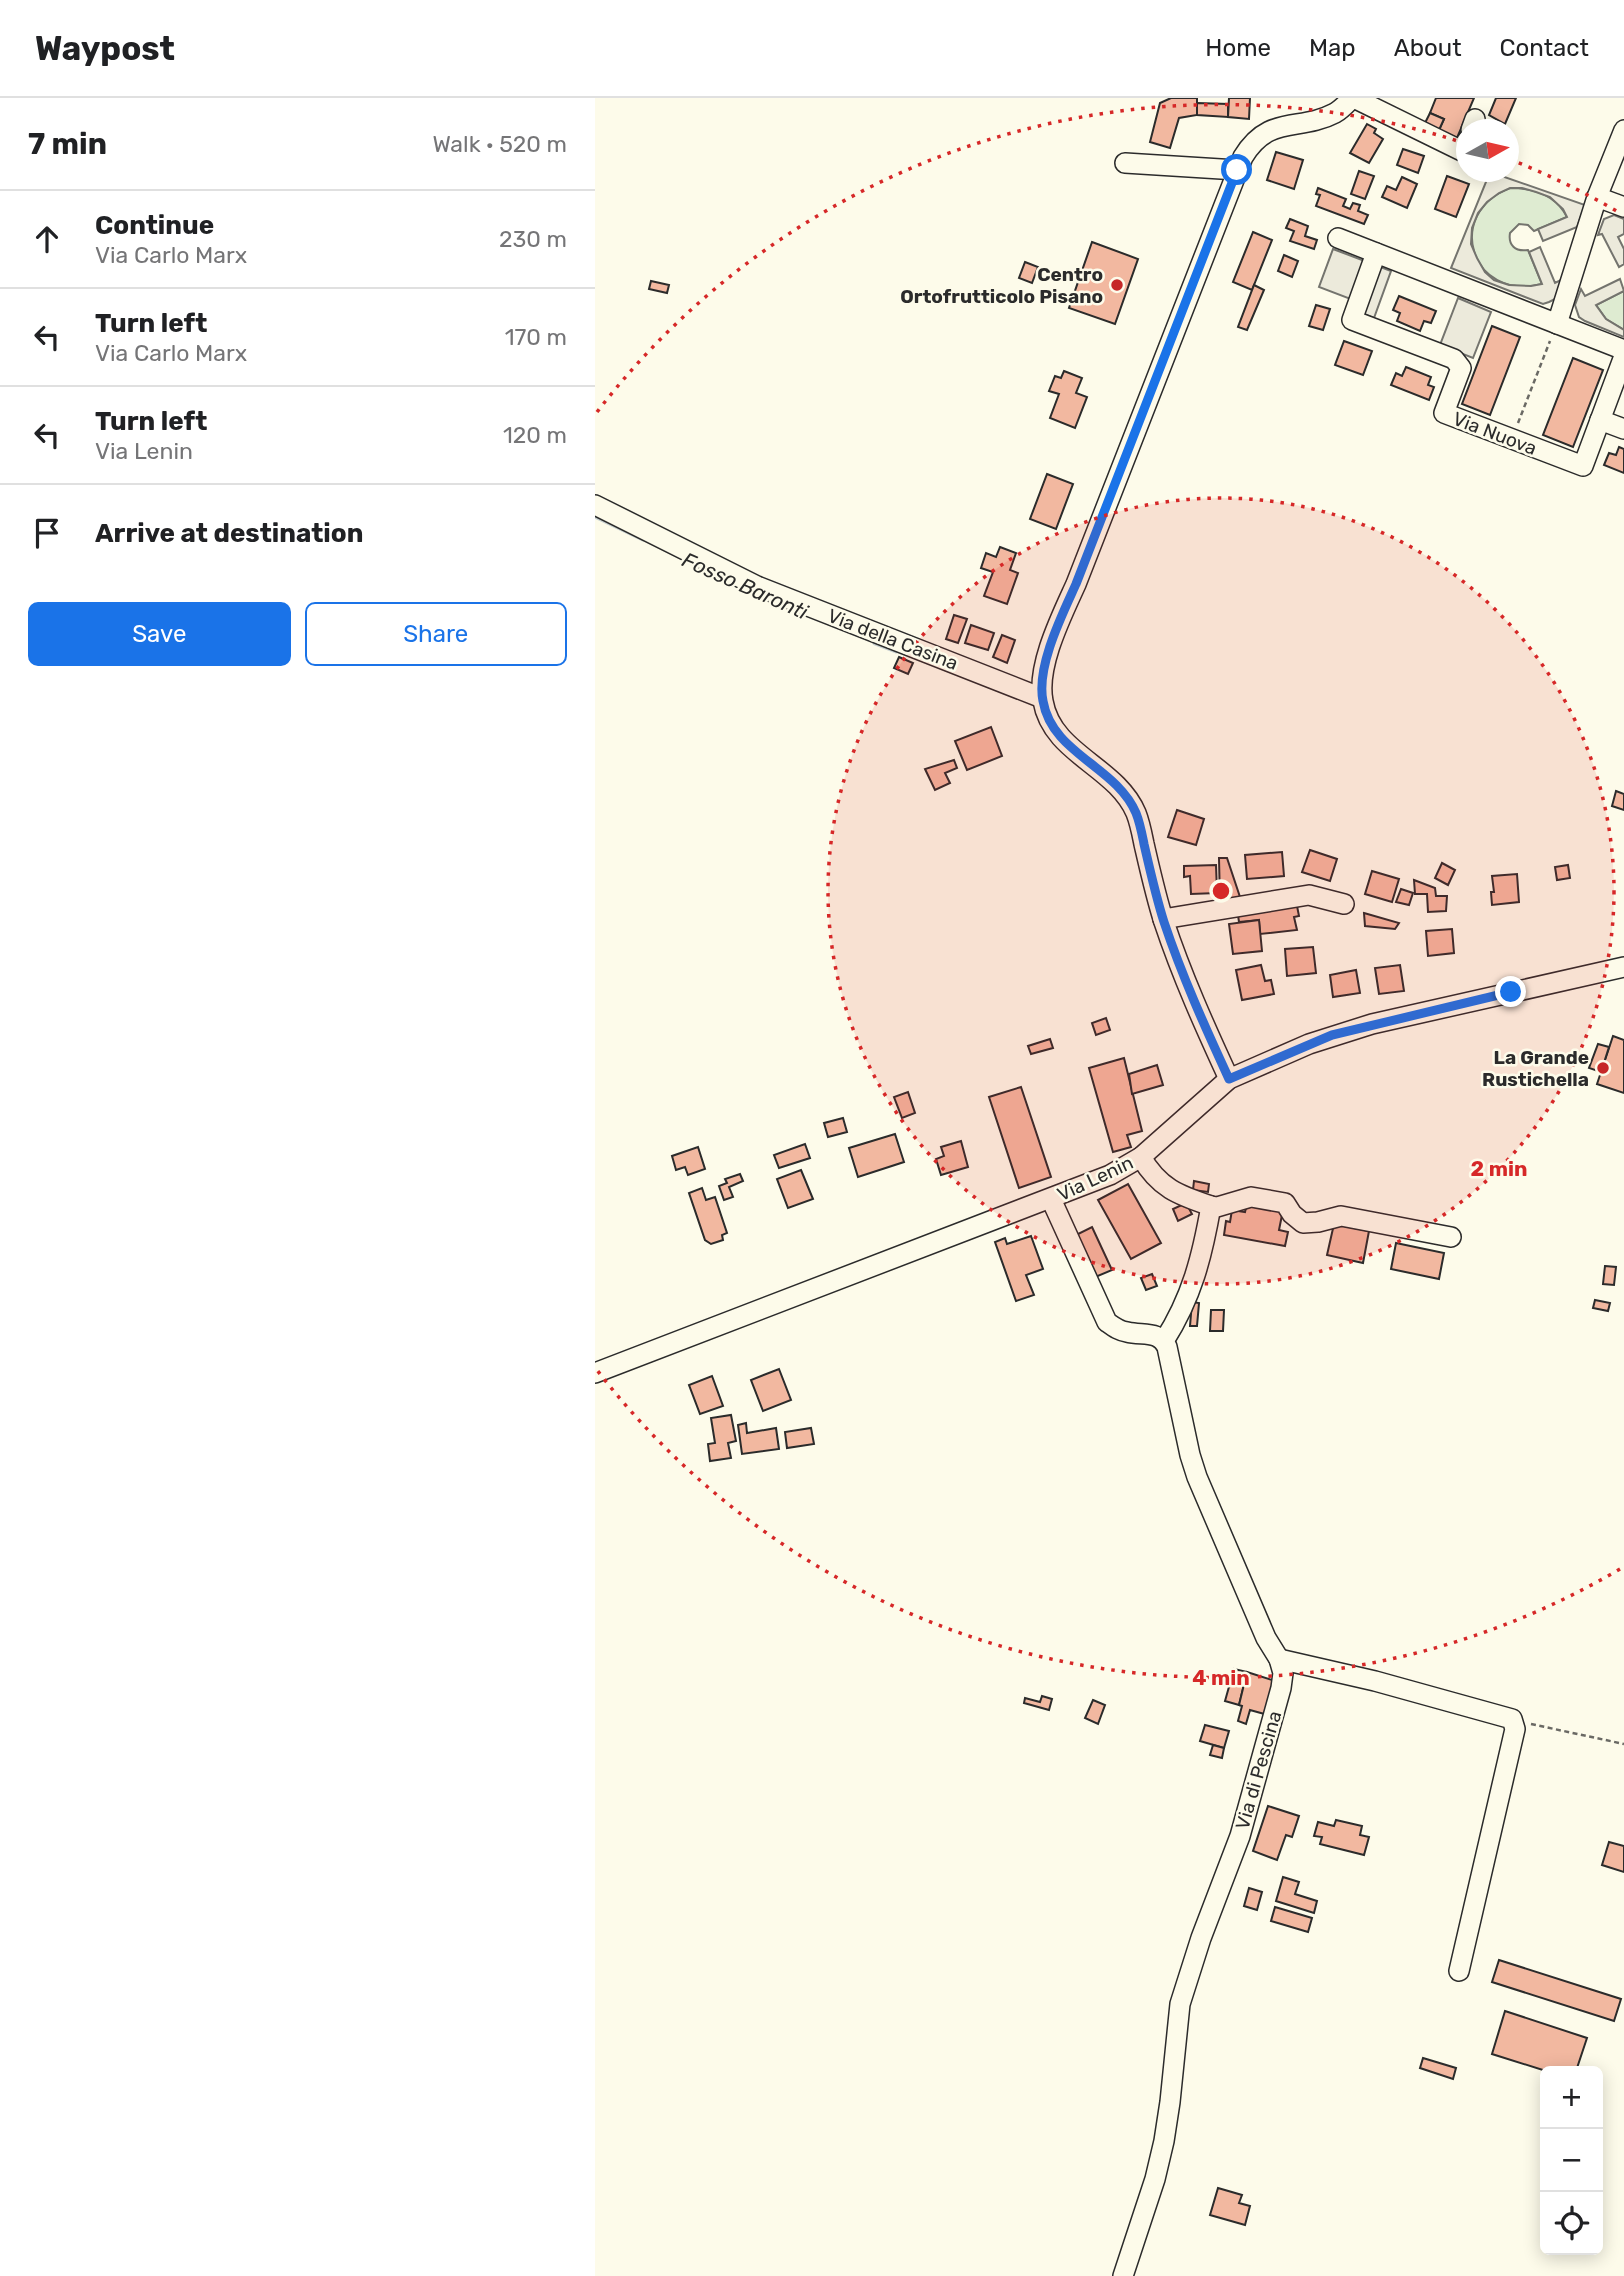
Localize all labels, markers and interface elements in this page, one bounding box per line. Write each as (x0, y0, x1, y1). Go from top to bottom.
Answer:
text: Waypost (35, 29, 175, 68)
text: Home (1205, 34, 1271, 62)
text: Map (1309, 34, 1356, 62)
text: About (1394, 34, 1462, 62)
text: Contact (1500, 34, 1589, 62)
north arrow (1456, 119, 1519, 182)
text: 7 min (28, 126, 107, 162)
text: Walk · 520 m (432, 130, 567, 158)
route start (1221, 154, 1252, 185)
text: Continue (95, 210, 214, 241)
icon: ahead (28, 220, 66, 258)
text: 230 m (499, 225, 567, 253)
text: Via Carlo Marx (95, 241, 247, 269)
place label: Centro Ortofrutticolo Pisano (900, 263, 1103, 308)
marker: Centro Ortofrutticolo Pisano (1109, 277, 1125, 293)
text: Turn left (95, 308, 207, 339)
icon: left (28, 318, 66, 356)
text: 170 m (505, 323, 567, 351)
text: Via Carlo Marx (95, 339, 247, 367)
text: Turn left (95, 406, 207, 437)
street label: Via Nuova (1450, 407, 1540, 460)
icon: left (28, 416, 66, 454)
text: 120 m (503, 421, 567, 449)
text: Via Lenin (95, 437, 193, 465)
icon: arrive (28, 514, 66, 552)
text: Arrive at destination (95, 518, 363, 549)
water label: Fosso Baronti (679, 547, 813, 625)
button: Save (28, 602, 291, 666)
button: Share (305, 602, 567, 666)
street label: Via della Casina (824, 604, 961, 675)
centre of rings (1209, 879, 1233, 903)
route end (1495, 976, 1526, 1007)
place label: La Grande Rustichella (1482, 1046, 1589, 1091)
marker: La Grande Rustichella (1595, 1060, 1611, 1076)
street label: Via Lenin (1054, 1151, 1137, 1206)
text: 2 min (1471, 1156, 1527, 1181)
text: 4 min (1192, 1665, 1250, 1690)
street label: Via di Pescina (1231, 1708, 1286, 1832)
map controls (1540, 2066, 1603, 2255)
button: + (1540, 2066, 1603, 2129)
button: − (1540, 2129, 1603, 2192)
button: locate (1540, 2192, 1603, 2255)

